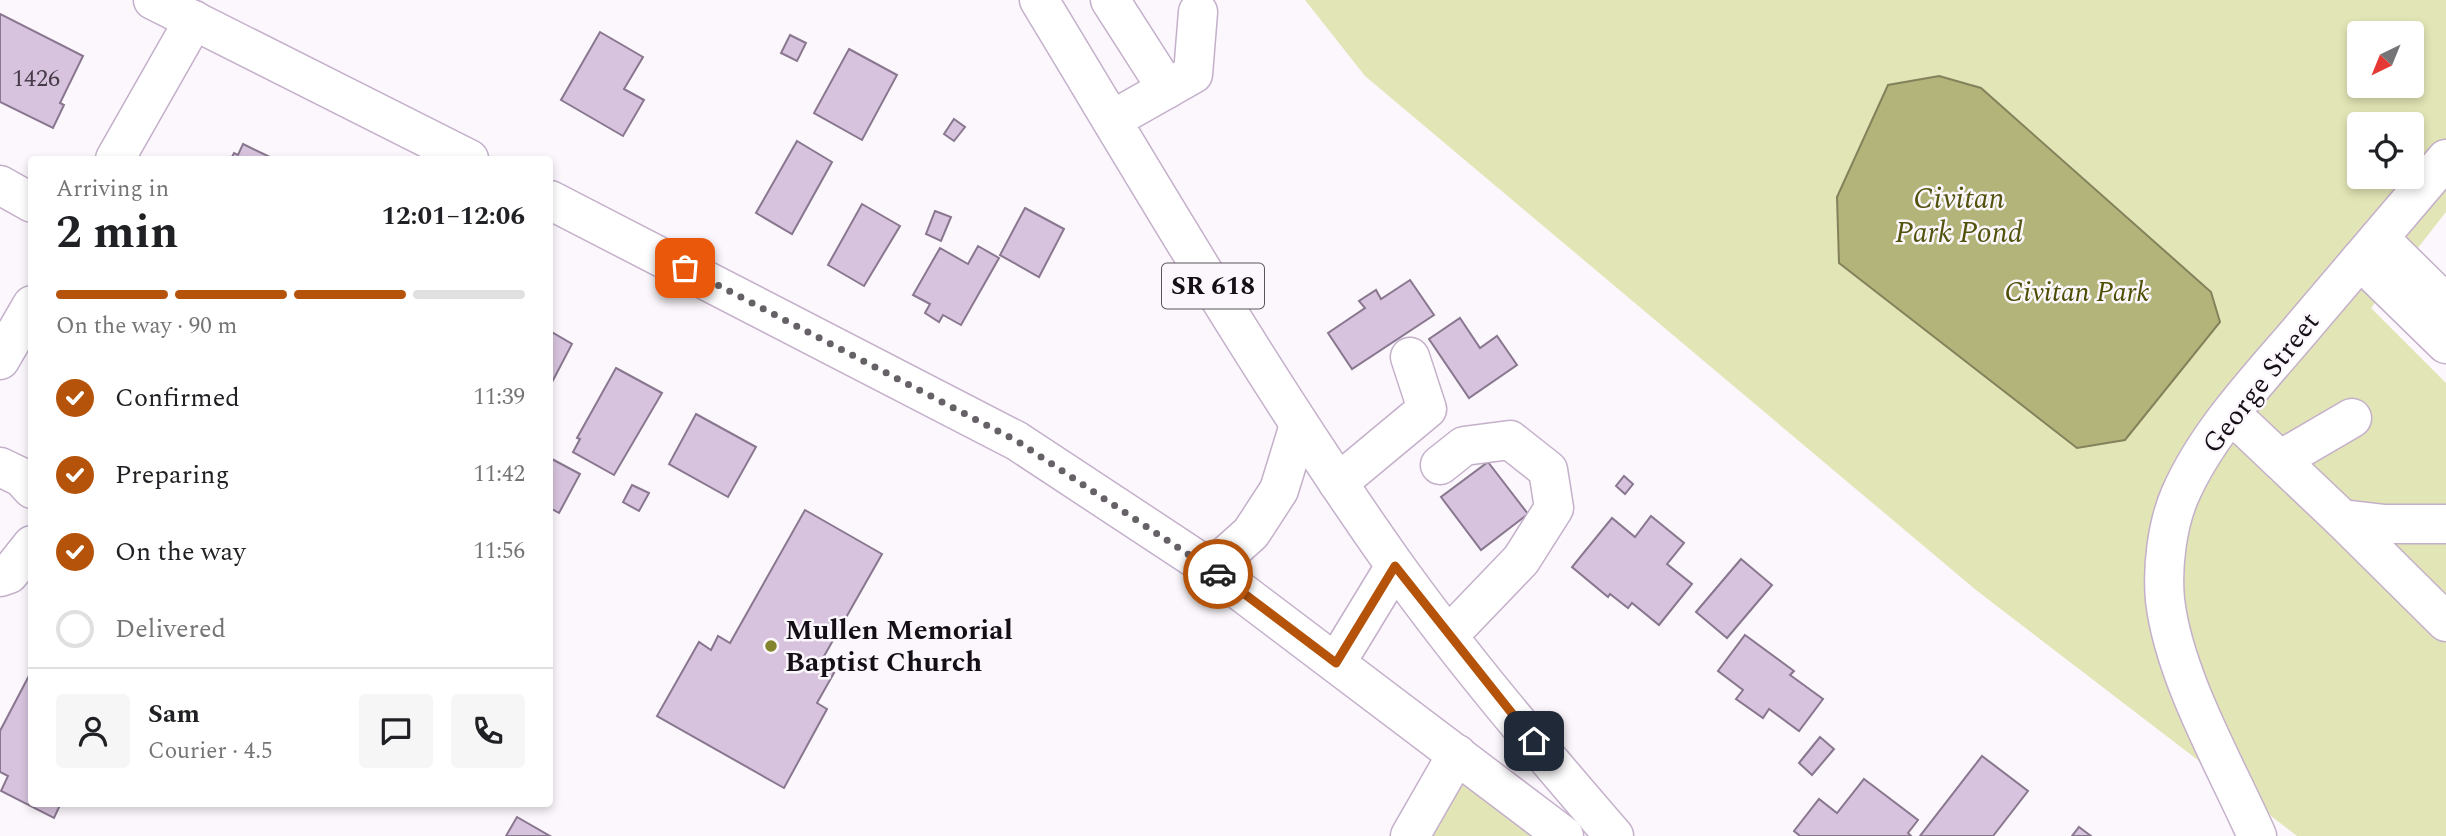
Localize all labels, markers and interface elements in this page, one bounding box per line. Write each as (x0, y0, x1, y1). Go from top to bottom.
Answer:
north arrow (2347, 21, 2424, 98)
map controls (2347, 21, 2424, 189)
house number: 1426 (12, 61, 60, 97)
button: locate (2347, 112, 2424, 189)
text: Arriving in (56, 172, 169, 207)
water label: Civitan Park Pond (1895, 176, 2023, 256)
text: 12:01–12:06 (381, 196, 525, 236)
text: 2 min (56, 198, 178, 268)
pin (655, 238, 715, 298)
icon: bag (666, 249, 704, 287)
road number: SR 618 (1162, 264, 1264, 308)
park label: Civitan Park (2004, 271, 2150, 314)
street label: George Street (2192, 303, 2330, 463)
text: On the way · 90 m (56, 309, 237, 344)
text: Confirmed (115, 378, 240, 418)
icon: check (56, 379, 94, 417)
text: 11:39 (473, 380, 525, 415)
text: Preparing (115, 455, 229, 495)
icon: check (56, 456, 94, 494)
text: 11:42 (473, 457, 525, 492)
text: On the way (115, 532, 246, 572)
icon: check (56, 533, 94, 571)
text: 11:56 (473, 534, 525, 569)
courier (1183, 539, 1253, 609)
icon: car (1199, 555, 1237, 593)
text: Delivered (115, 609, 226, 649)
place label: Mullen Memorial Baptist Church (785, 609, 1013, 684)
marker: Mullen Memorial Baptist Church (763, 638, 779, 654)
button: person (56, 694, 130, 768)
text: Sam (148, 694, 200, 734)
button: chat (359, 694, 433, 768)
button: phone (451, 694, 525, 768)
pin (1504, 711, 1564, 771)
icon: home (1515, 722, 1553, 760)
text: Courier · 4.5 (148, 734, 273, 769)

